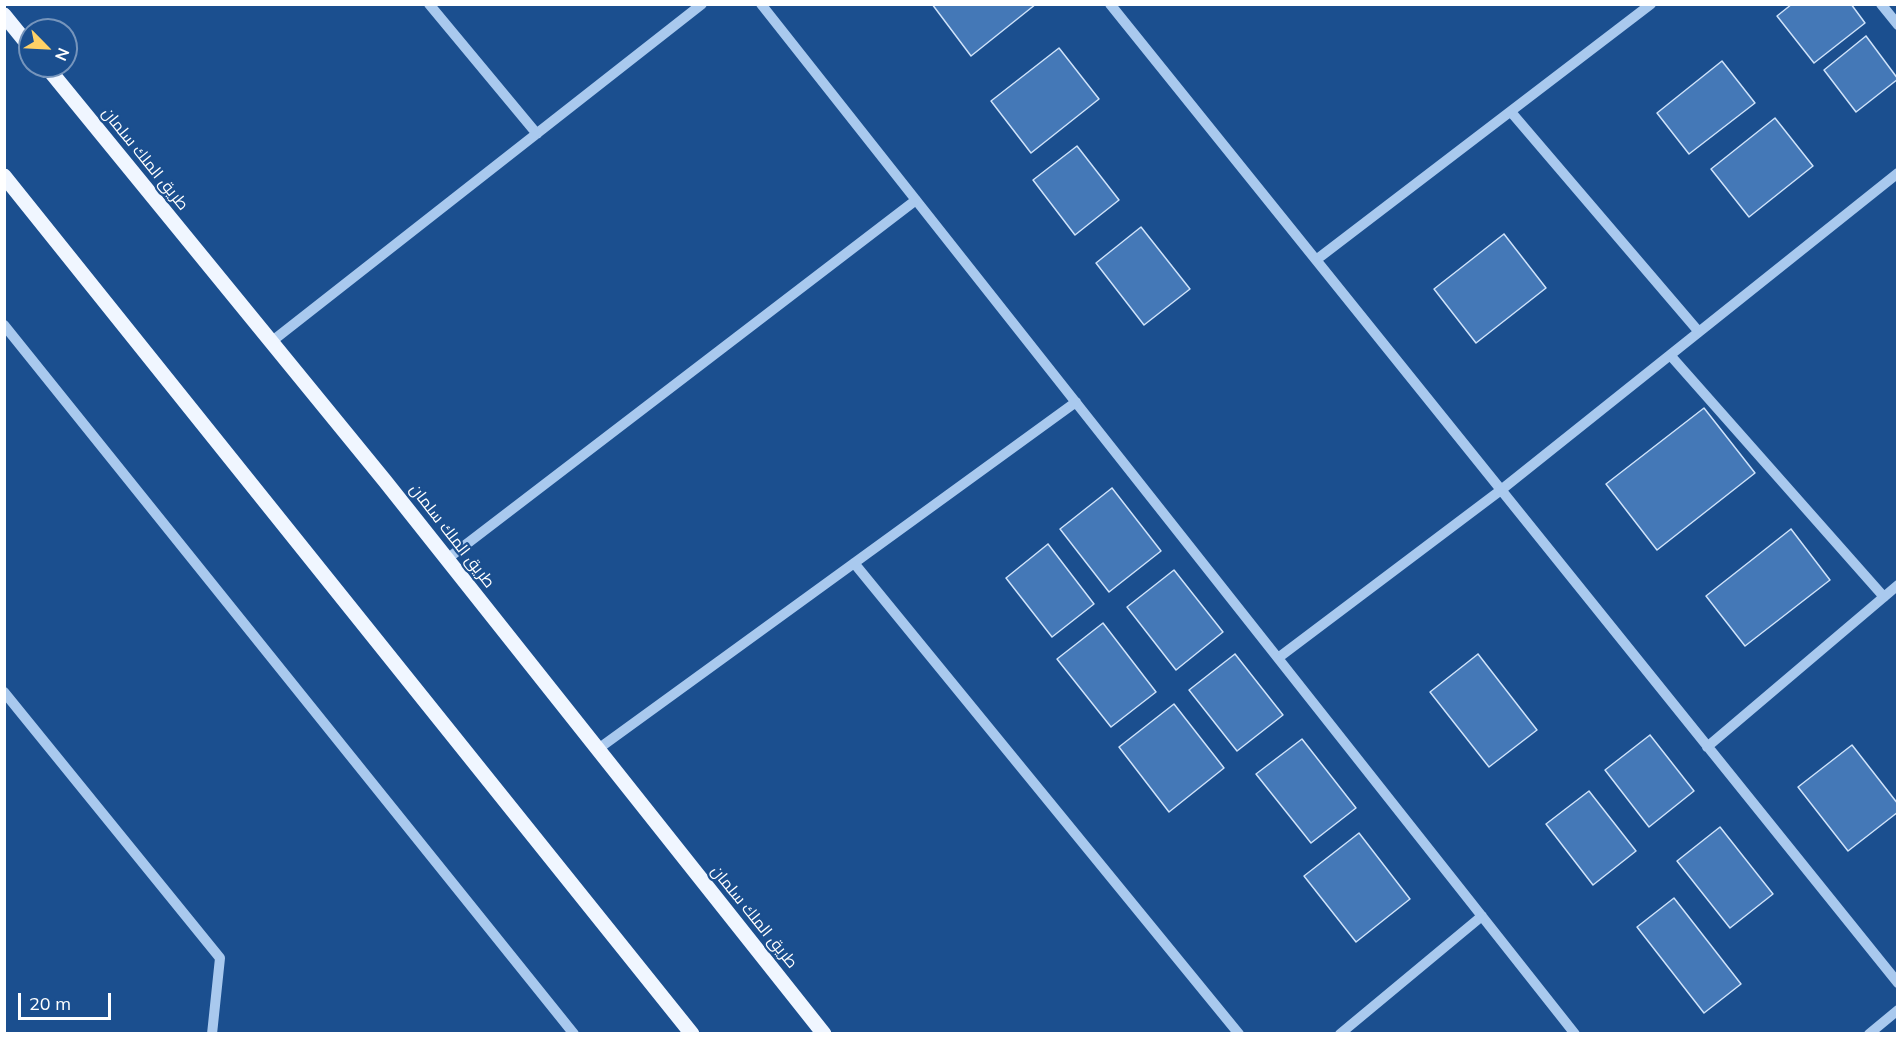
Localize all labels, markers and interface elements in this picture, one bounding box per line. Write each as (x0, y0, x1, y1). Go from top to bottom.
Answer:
north arrow (18, 18, 78, 78)
text: N (51, 45, 74, 64)
street label: طريق الملك سلمان (98, 104, 192, 214)
street label: طريق الملك سلمان (405, 480, 499, 592)
street label: طريق الملك سلمان (707, 862, 801, 972)
scale bar (21, 981, 114, 1019)
text: 20 m (29, 992, 71, 1015)

